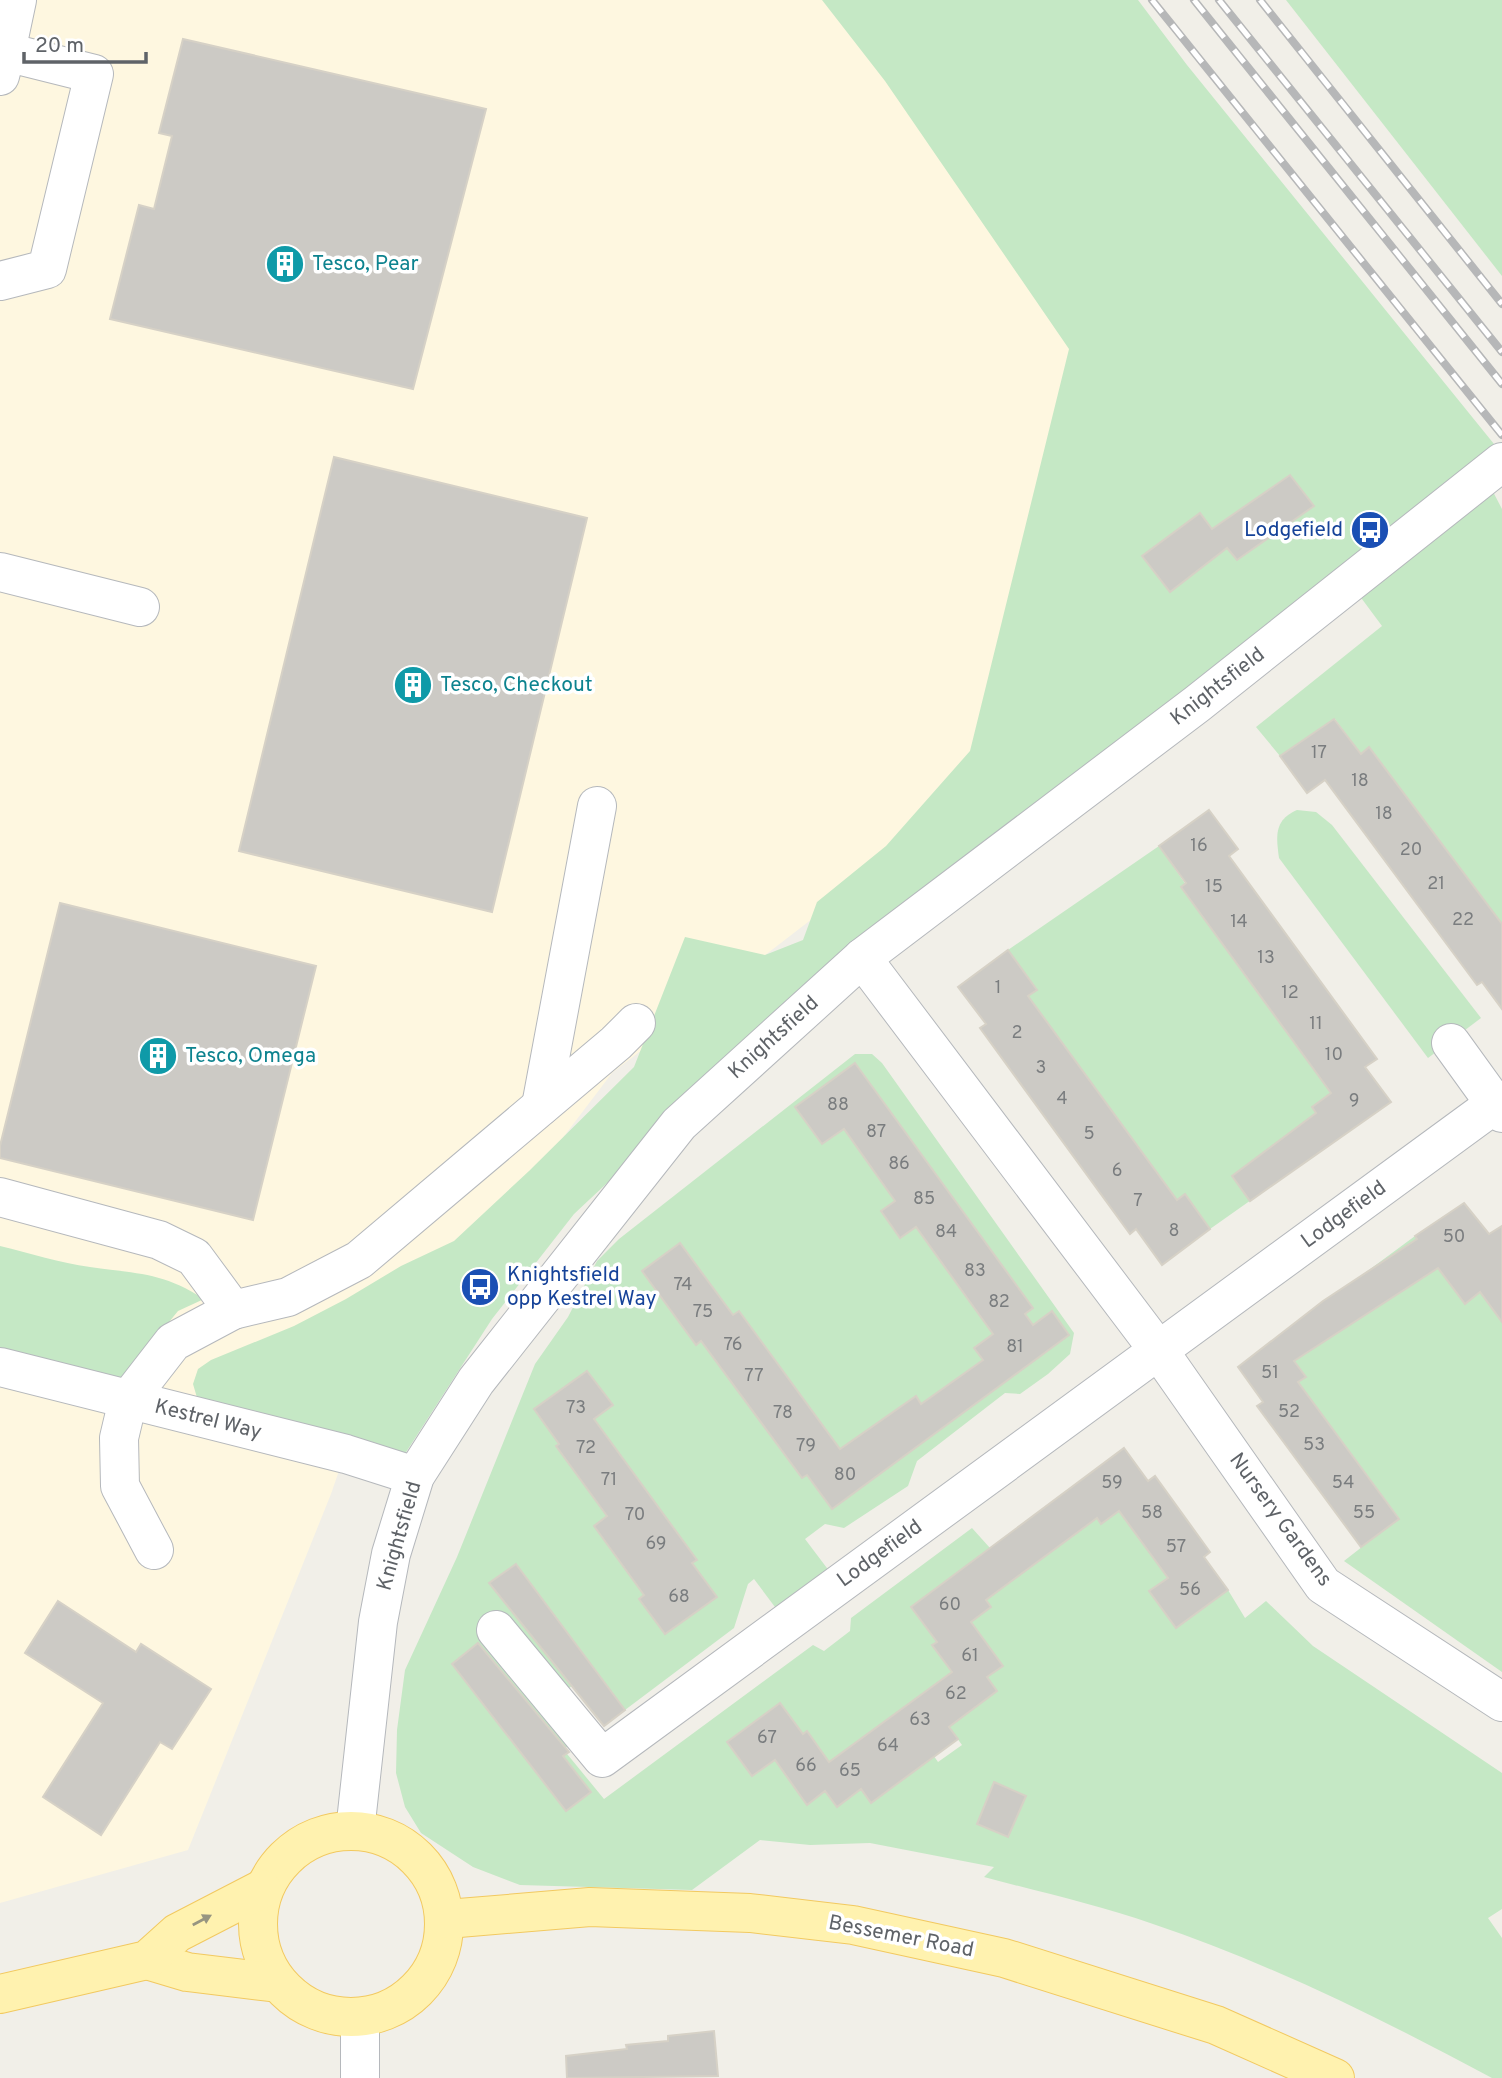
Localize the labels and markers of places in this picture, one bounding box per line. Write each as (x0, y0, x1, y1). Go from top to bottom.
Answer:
building icon: Tesco, Pear (264, 243, 306, 285)
place label: Tesco, Pear (312, 251, 419, 278)
bus stop icon: Lodgefield (1349, 509, 1391, 551)
place label: Lodgefield (1244, 517, 1343, 544)
building icon: Tesco, Checkout (392, 664, 434, 706)
place label: Tesco, Checkout (440, 672, 593, 699)
building icon: Tesco, Omega (137, 1035, 179, 1077)
place label: Tesco, Omega (185, 1043, 316, 1070)
place label: Knightsfield opp Kestrel Way (507, 1262, 657, 1313)
bus stop icon: Knightsfield opp Kestrel Way (459, 1266, 501, 1308)

